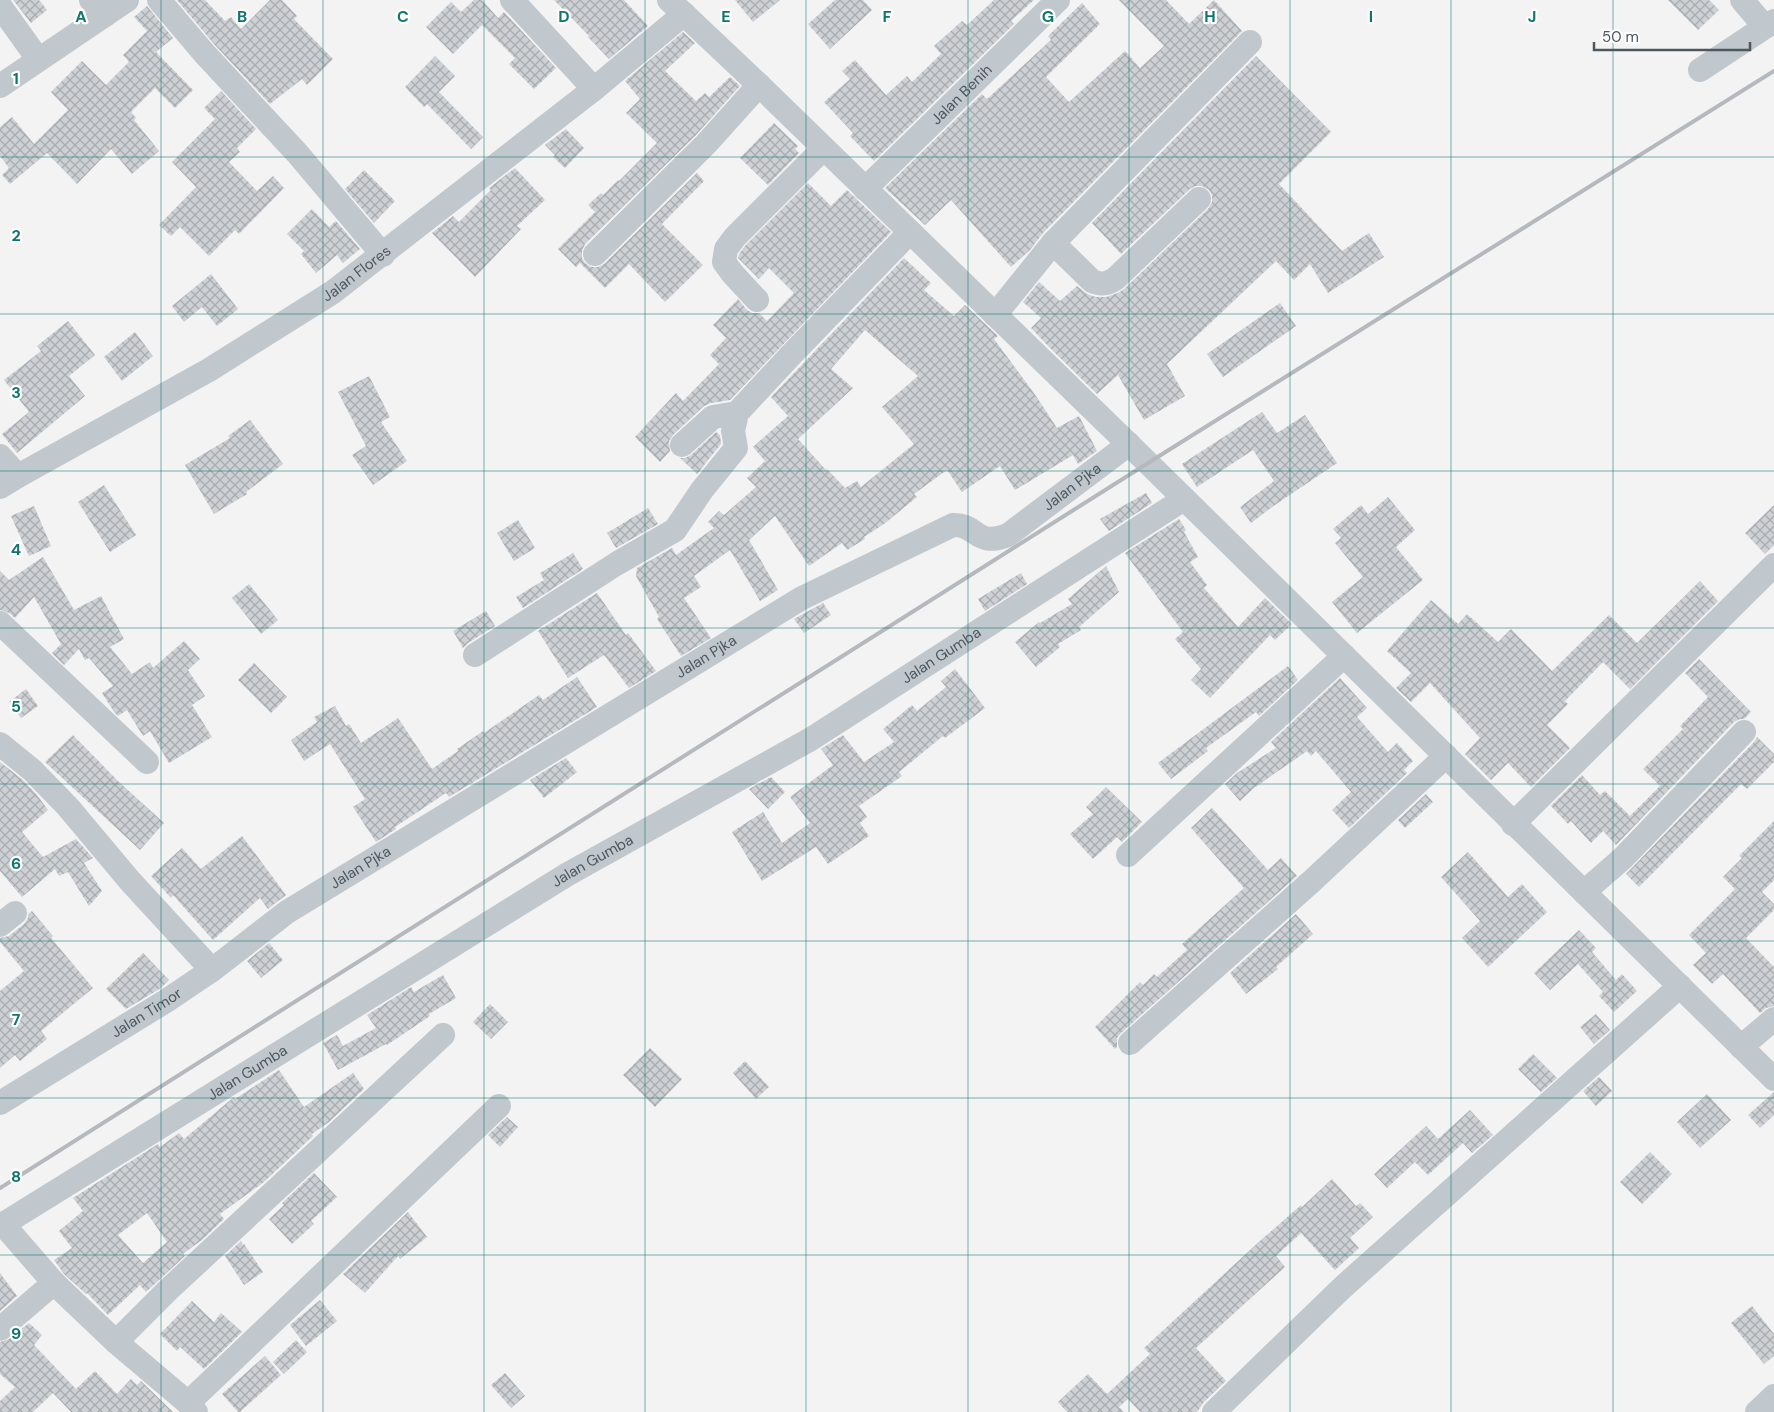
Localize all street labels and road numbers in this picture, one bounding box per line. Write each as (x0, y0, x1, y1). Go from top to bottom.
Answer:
street label: Jalan Benih (926, 60, 996, 129)
street label: Jalan Flores (319, 241, 395, 306)
street label: Jalan Pjka (1039, 458, 1105, 515)
street label: Jalan Gumba (898, 622, 985, 688)
street label: Jalan Pjka (672, 630, 740, 683)
street label: Jalan Gumba (548, 830, 637, 892)
street label: Jalan Pjka (326, 841, 395, 893)
street label: Jalan Timor (107, 983, 186, 1042)
street label: Jalan Gumba (204, 1040, 291, 1105)

